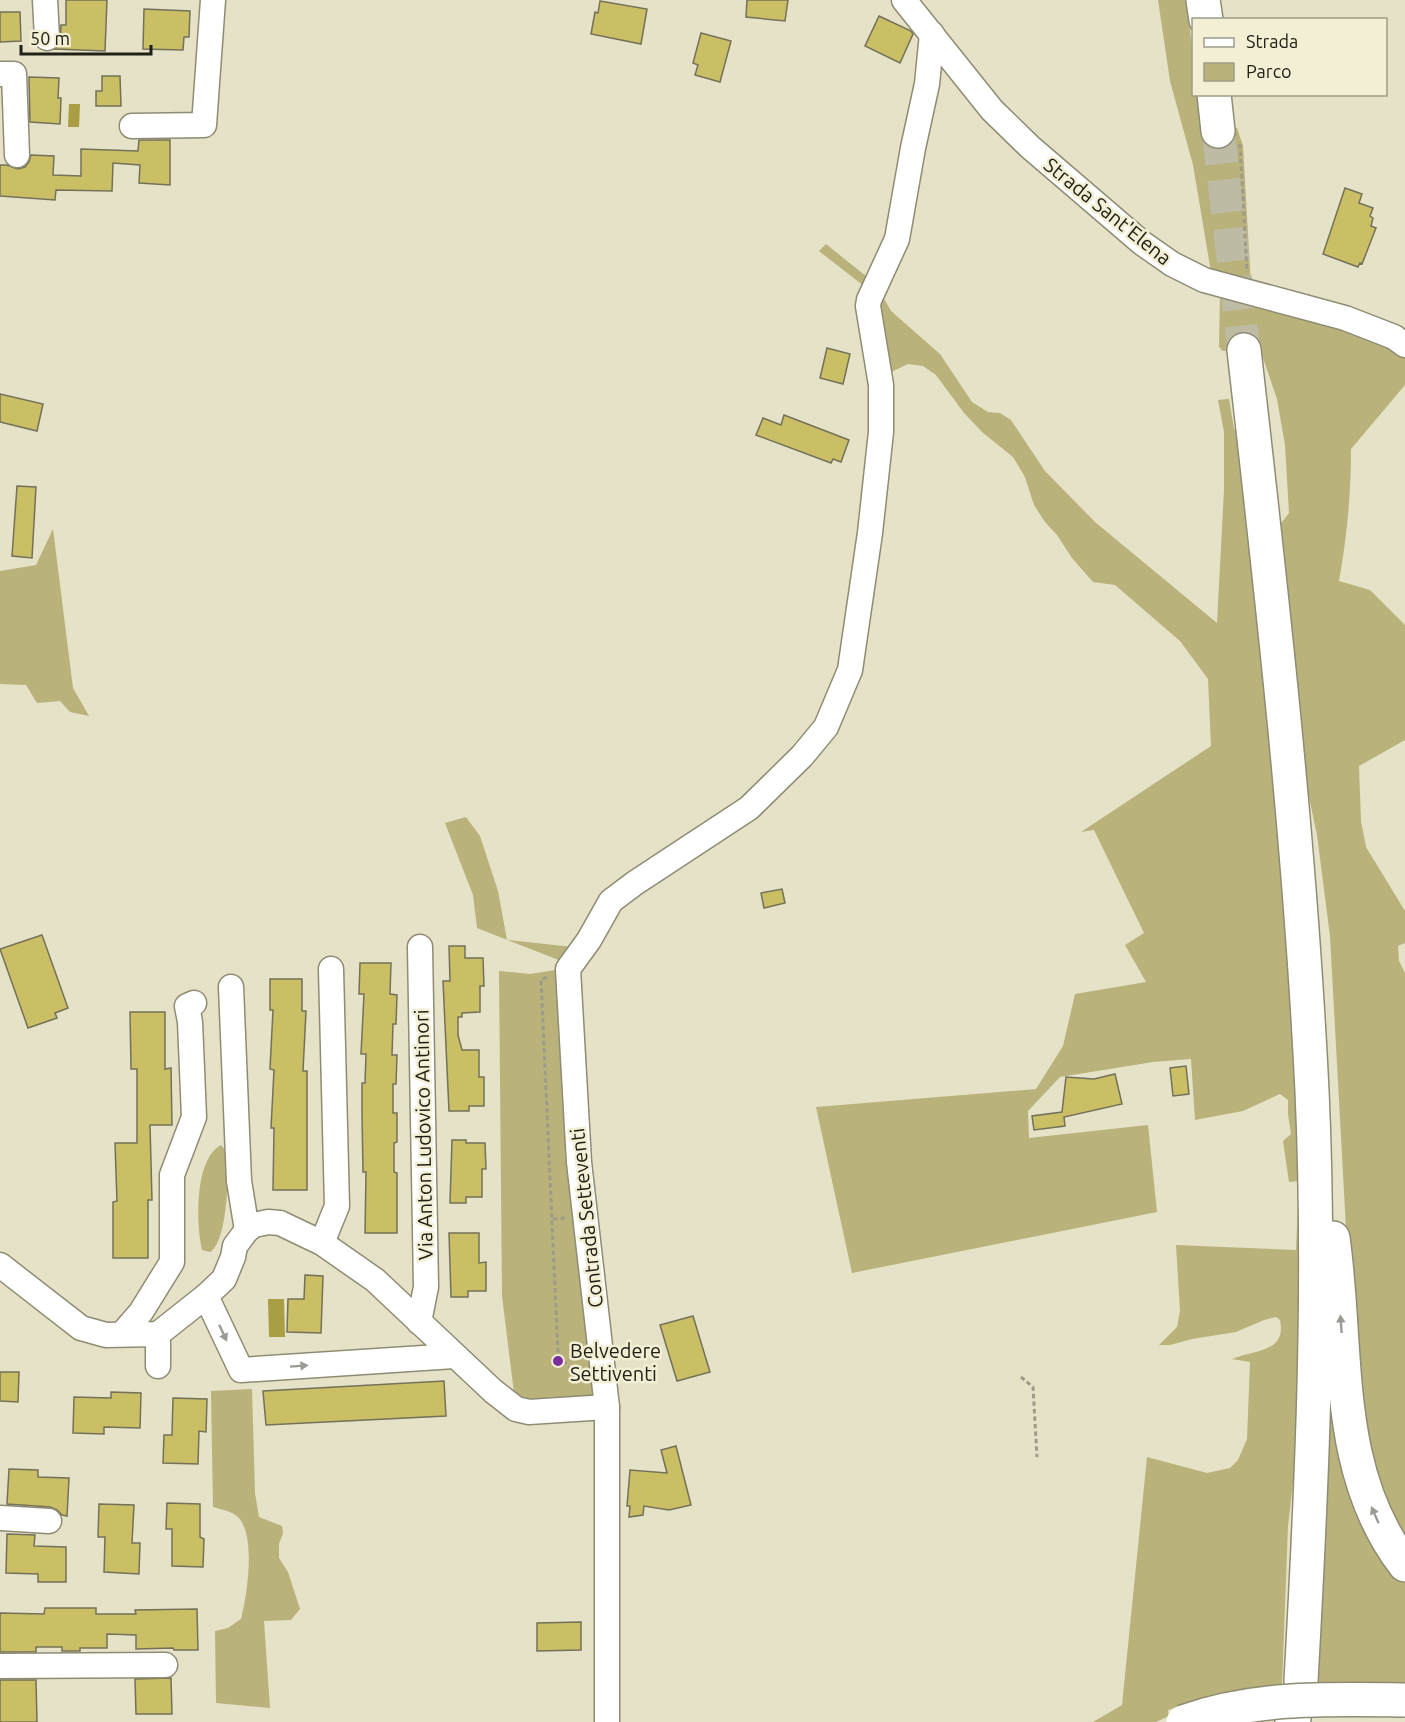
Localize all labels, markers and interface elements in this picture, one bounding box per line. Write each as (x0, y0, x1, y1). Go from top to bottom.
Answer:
scale bar (21, 18, 152, 56)
legend (1192, 18, 1387, 96)
text: 50 m (30, 28, 70, 48)
text: Strada (1246, 31, 1298, 51)
text: Parco (1246, 61, 1292, 81)
street label: Strada Sant'Elena (1040, 153, 1176, 269)
street label: Via Anton Ludovico Antinori (409, 1009, 437, 1261)
street label: Contrada Setteventi (565, 1127, 607, 1309)
one-way arrow (1336, 1315, 1346, 1334)
one-way arrow (219, 1324, 228, 1341)
place label: Belvedere Settiventi (570, 1339, 661, 1385)
marker: Belvedere Settiventi (551, 1354, 565, 1368)
one-way arrow (290, 1362, 309, 1371)
one-way arrow (1370, 1507, 1379, 1524)

